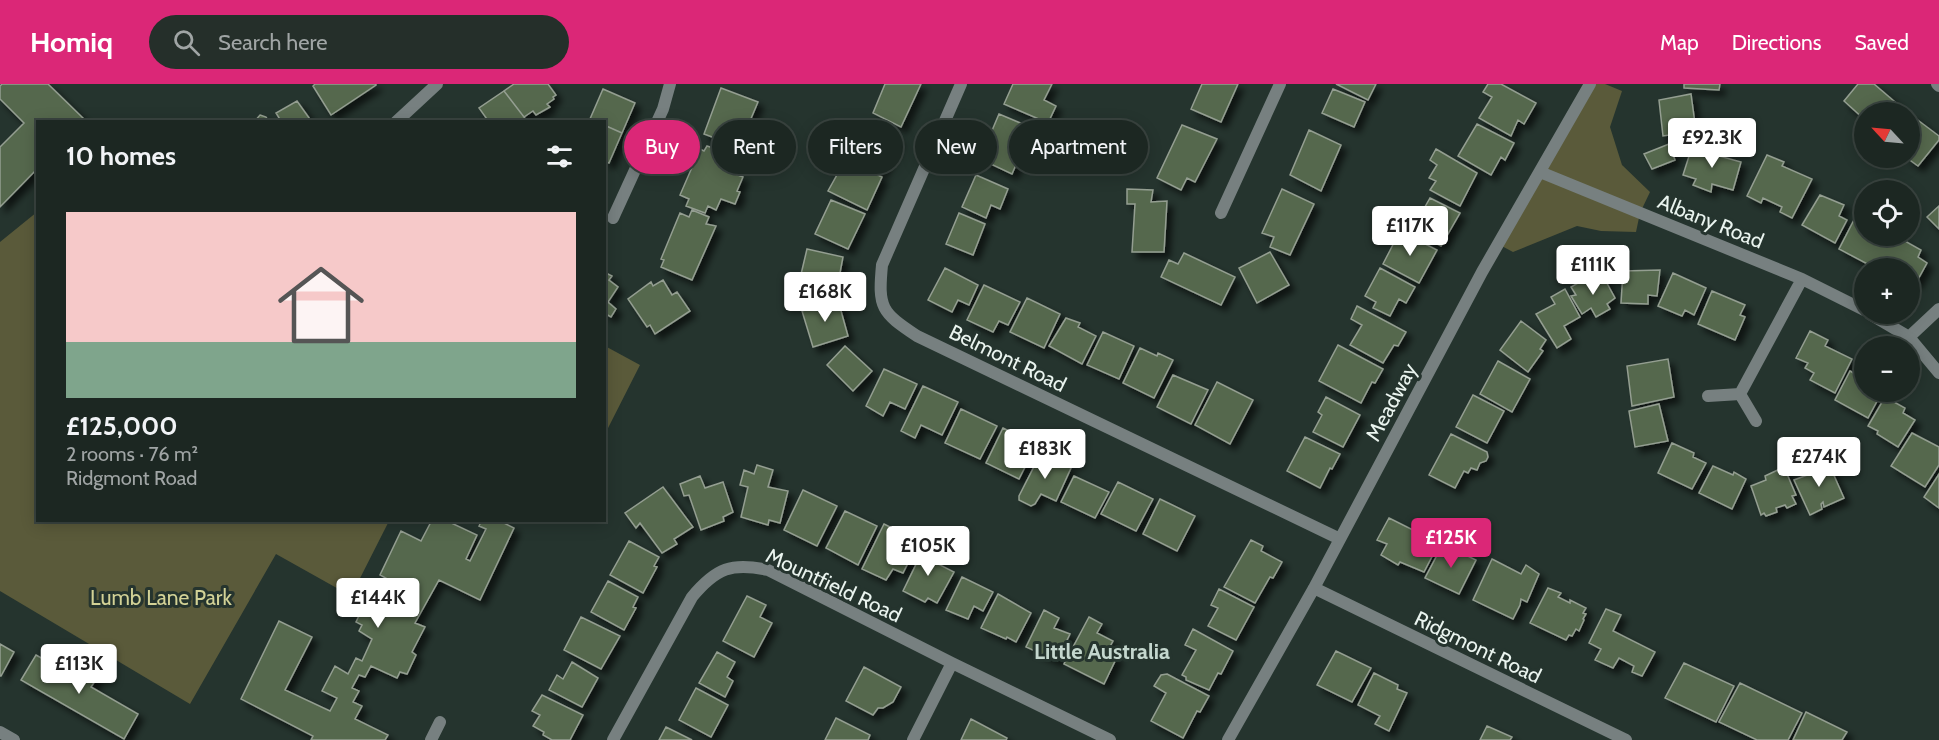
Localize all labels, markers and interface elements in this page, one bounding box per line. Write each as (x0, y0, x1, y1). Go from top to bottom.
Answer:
search box (149, 15, 569, 69)
text: Homiq (30, 25, 113, 59)
icon: search (170, 26, 203, 59)
text: Search here (218, 29, 327, 56)
text: Map (1660, 30, 1699, 55)
text: Directions (1732, 30, 1821, 55)
text: Saved (1854, 30, 1909, 55)
north arrow (1854, 102, 1920, 168)
map controls (1854, 102, 1920, 402)
pin: £92.3K (1663, 118, 1761, 169)
chip: Buy (624, 120, 700, 174)
chip: Rent (712, 120, 796, 174)
chip: Filters (808, 120, 903, 174)
chip: New (915, 120, 997, 174)
chip: Apartment (1009, 120, 1148, 174)
text: £92.3K (1682, 125, 1742, 149)
text: 10 homes (66, 140, 176, 172)
icon: filters (543, 140, 576, 173)
button: locate (1854, 180, 1920, 246)
street label: Albany Road (1654, 188, 1768, 254)
pin: £117K (1368, 206, 1452, 257)
text: £117K (1386, 213, 1434, 237)
pin: £111K (1551, 245, 1635, 296)
icon: home (267, 251, 375, 359)
text: £111K (1570, 252, 1616, 276)
button: + (1854, 258, 1920, 324)
pin: £168K (783, 272, 867, 323)
text: £168K (798, 279, 852, 303)
street label: Belmont Road (945, 319, 1071, 397)
button: − (1854, 336, 1920, 402)
street label: Meadway (1360, 358, 1422, 445)
text: £125,000 (66, 410, 178, 442)
pin: £183K (1003, 429, 1087, 480)
text: £183K (1018, 436, 1072, 460)
pin: £274K (1777, 437, 1861, 488)
text: 2 rooms · 76 m² (66, 442, 198, 466)
text: £274K (1791, 444, 1847, 468)
text: Ridgmont Road (66, 466, 197, 490)
pin: £125K (1409, 518, 1493, 569)
text: £125K (1425, 525, 1477, 549)
pin: £105K (886, 526, 970, 577)
text: £105K (900, 533, 956, 557)
street label: Mountfield Road (762, 543, 906, 627)
pin: £144K (336, 578, 420, 629)
park label: Lumb Lane Park (90, 585, 233, 610)
text: £144K (350, 585, 406, 609)
street label: Ridgmont Road (1411, 606, 1545, 688)
district label: Little Australia (1034, 638, 1170, 665)
pin: £113K (37, 644, 121, 695)
text: £113K (55, 651, 103, 675)

